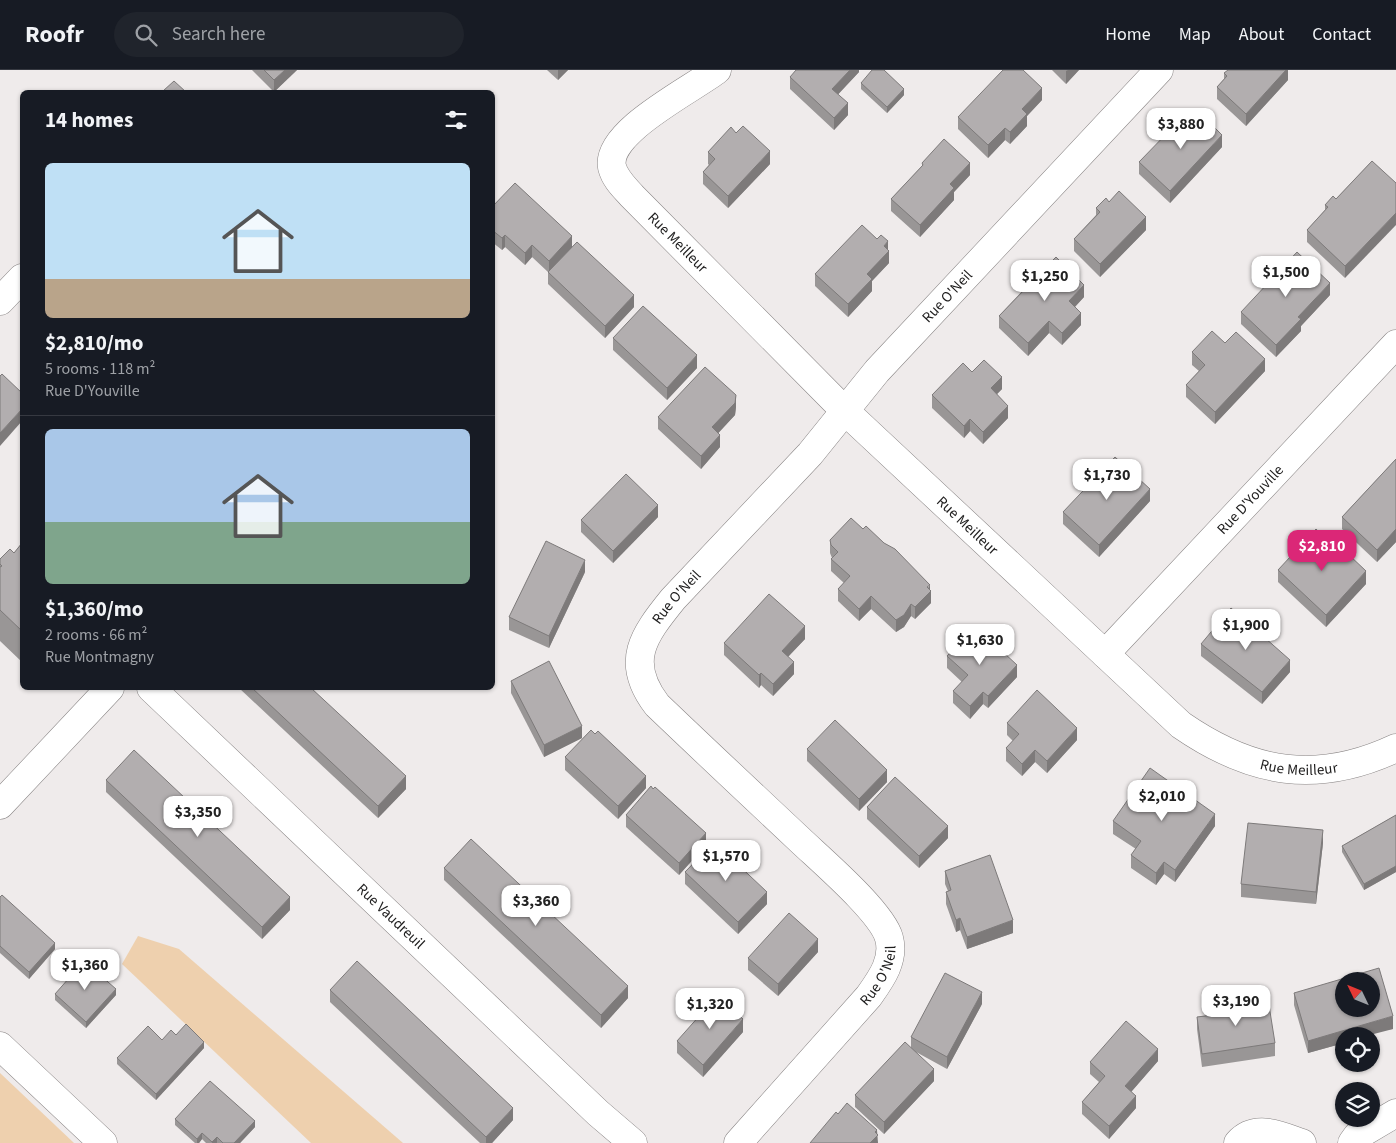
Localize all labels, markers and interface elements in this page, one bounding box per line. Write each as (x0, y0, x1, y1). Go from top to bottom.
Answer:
search box (114, 12, 464, 57)
text: Roofr (25, 17, 84, 52)
icon: search (132, 21, 160, 49)
text: Search here (172, 21, 265, 48)
text: Home (1105, 22, 1151, 47)
text: Map (1179, 22, 1211, 47)
text: About (1239, 22, 1284, 47)
text: Contact (1312, 22, 1371, 47)
text: 14 homes (45, 105, 133, 135)
icon: filters (442, 106, 470, 134)
pin: $3,880 (1140, 108, 1222, 150)
text: $3,880 (1157, 113, 1205, 135)
icon: home (213, 196, 303, 286)
street label: Rue Meilleur (643, 207, 713, 278)
pin: $1,500 (1245, 256, 1327, 298)
pin: $1,250 (1004, 260, 1086, 302)
text: $1,500 (1262, 261, 1310, 283)
street label: Rue O'Neil (917, 265, 977, 327)
text: $1,250 (1021, 265, 1069, 287)
text: $2,810/mo (45, 328, 144, 358)
text: 5 rooms · 118 m² (45, 358, 155, 380)
text: Rue D'Youville (45, 380, 140, 402)
pin: $1,730 (1066, 458, 1148, 501)
street label: Rue D'Youville (1212, 460, 1288, 539)
icon: home (213, 461, 303, 551)
text: $1,730 (1083, 464, 1131, 486)
street label: Rue Meilleur (932, 491, 1004, 560)
pin: $2,810 (1281, 530, 1363, 572)
text: $2,810 (1298, 535, 1346, 557)
street label: Rue O'Neil (647, 565, 706, 628)
text: $1,360/mo (45, 594, 144, 624)
pin: $1,900 (1205, 608, 1287, 651)
text: $1,900 (1222, 614, 1270, 636)
text: 2 rooms · 66 m² (45, 624, 147, 646)
pin: $1,630 (939, 624, 1021, 666)
text: $1,630 (956, 629, 1004, 651)
text: Rue Montmagny (45, 646, 154, 668)
street label: Rue Meilleur (1258, 754, 1340, 781)
pin: $2,010 (1121, 780, 1203, 822)
text: $2,010 (1138, 785, 1186, 807)
pin: $3,350 (157, 796, 239, 838)
text: $3,350 (174, 801, 222, 823)
pin: $1,570 (685, 840, 767, 882)
text: $1,570 (702, 845, 750, 867)
street label: Rue Vaudreuil (352, 879, 430, 954)
pin: $3,360 (495, 884, 577, 927)
text: $3,360 (512, 890, 560, 912)
street label: Rue O'Neil (855, 945, 901, 1010)
pin: $1,360 (44, 948, 126, 991)
text: $1,360 (61, 954, 109, 976)
north arrow (1335, 972, 1380, 1018)
map controls (1335, 972, 1380, 1127)
pin: $3,190 (1195, 984, 1277, 1027)
pin: $1,320 (669, 988, 751, 1030)
text: $3,190 (1212, 990, 1260, 1012)
text: $1,320 (686, 993, 734, 1015)
button: locate (1335, 1027, 1380, 1072)
button: layers (1335, 1082, 1380, 1127)

